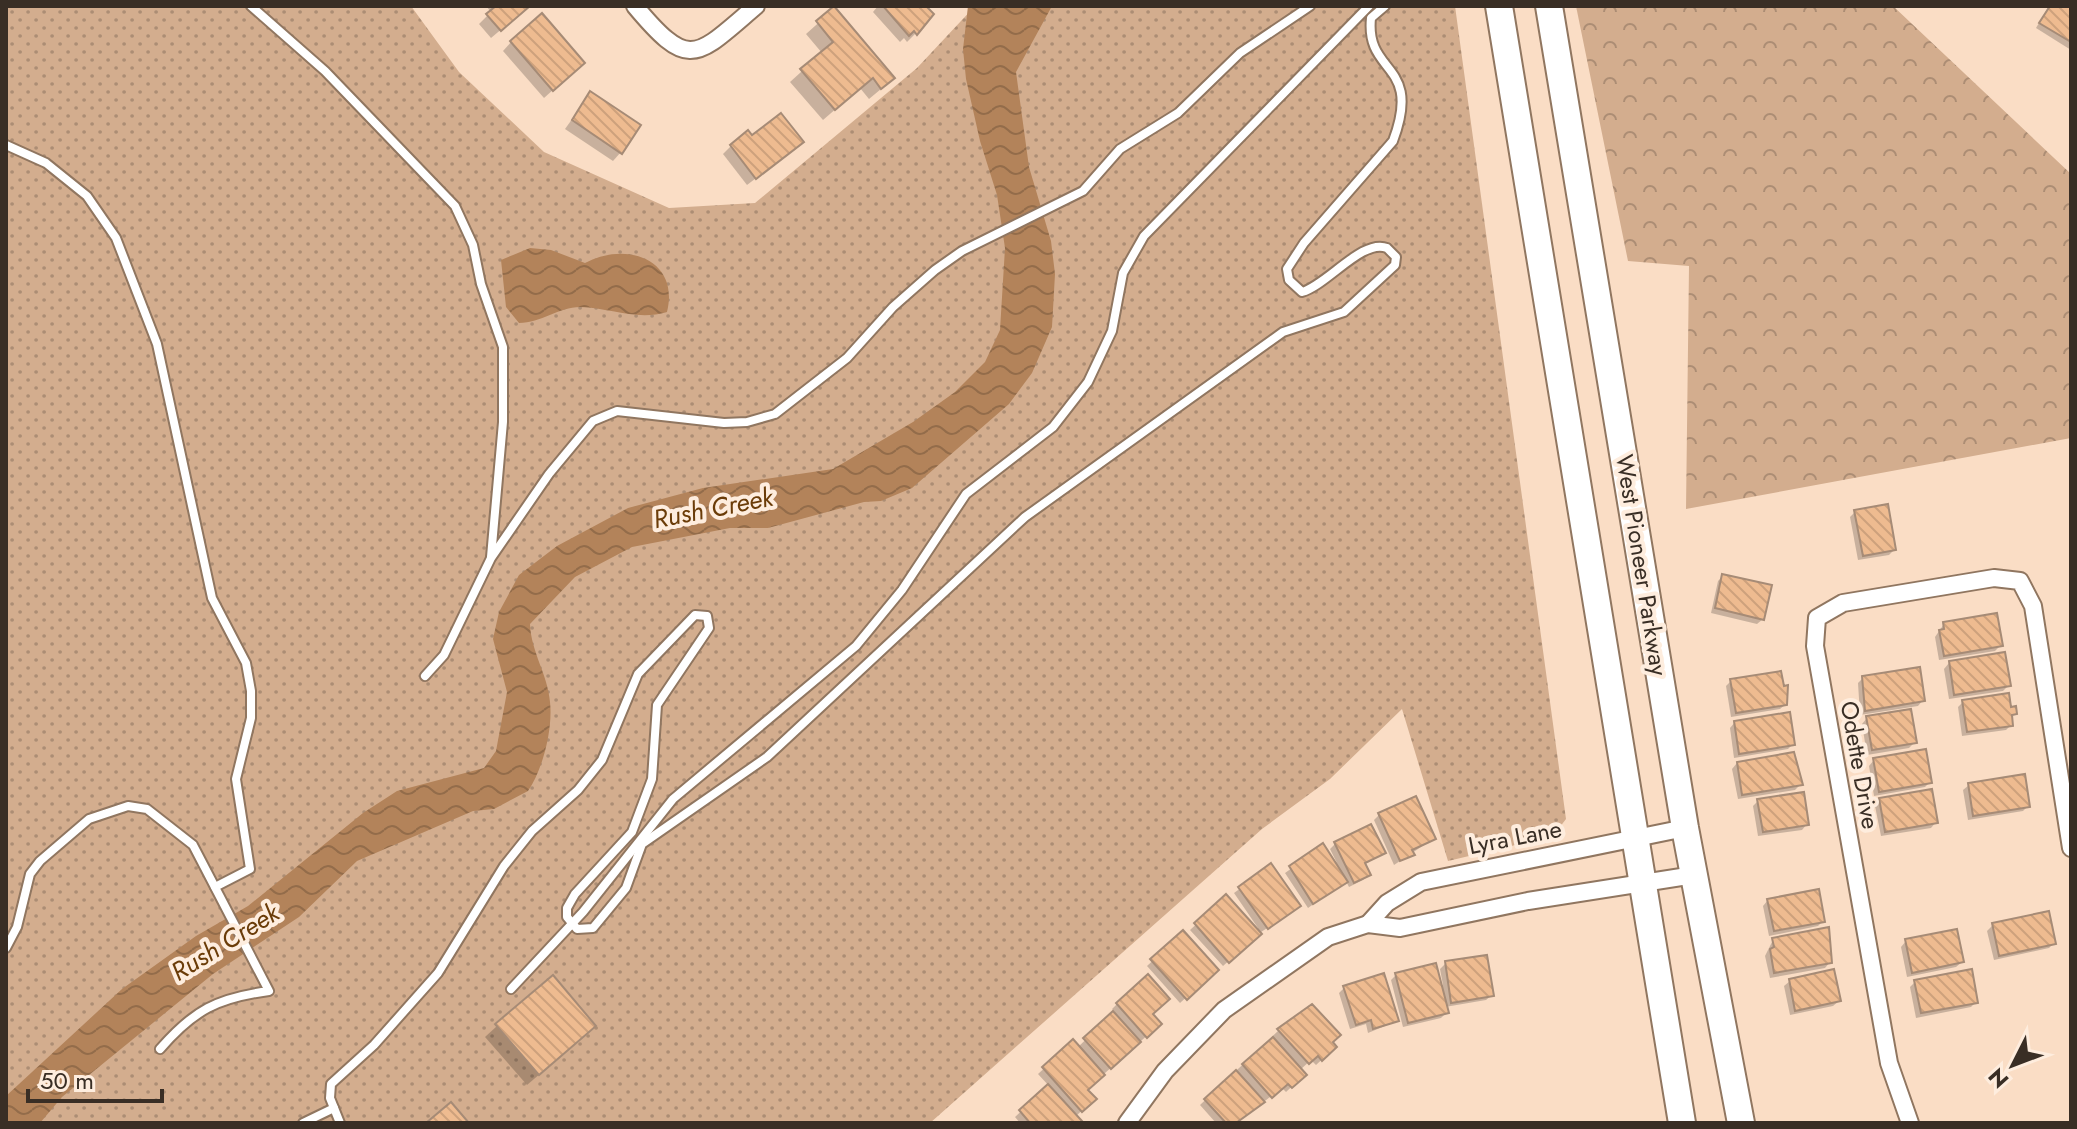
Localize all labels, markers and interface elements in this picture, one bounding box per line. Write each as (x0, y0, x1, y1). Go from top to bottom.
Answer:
street label: West Pioneer Parkway (1607, 452, 1677, 679)
water label: Rush Creek (650, 477, 778, 538)
street label: Odette Drive (1832, 698, 1888, 832)
street label: Lyra Lane (1465, 811, 1565, 863)
water label: Rush Creek (164, 893, 288, 990)
north arrow (1973, 1025, 2053, 1105)
scale bar (28, 1053, 162, 1103)
text: N (1980, 1061, 2016, 1096)
text: 50 m (40, 1063, 94, 1098)

